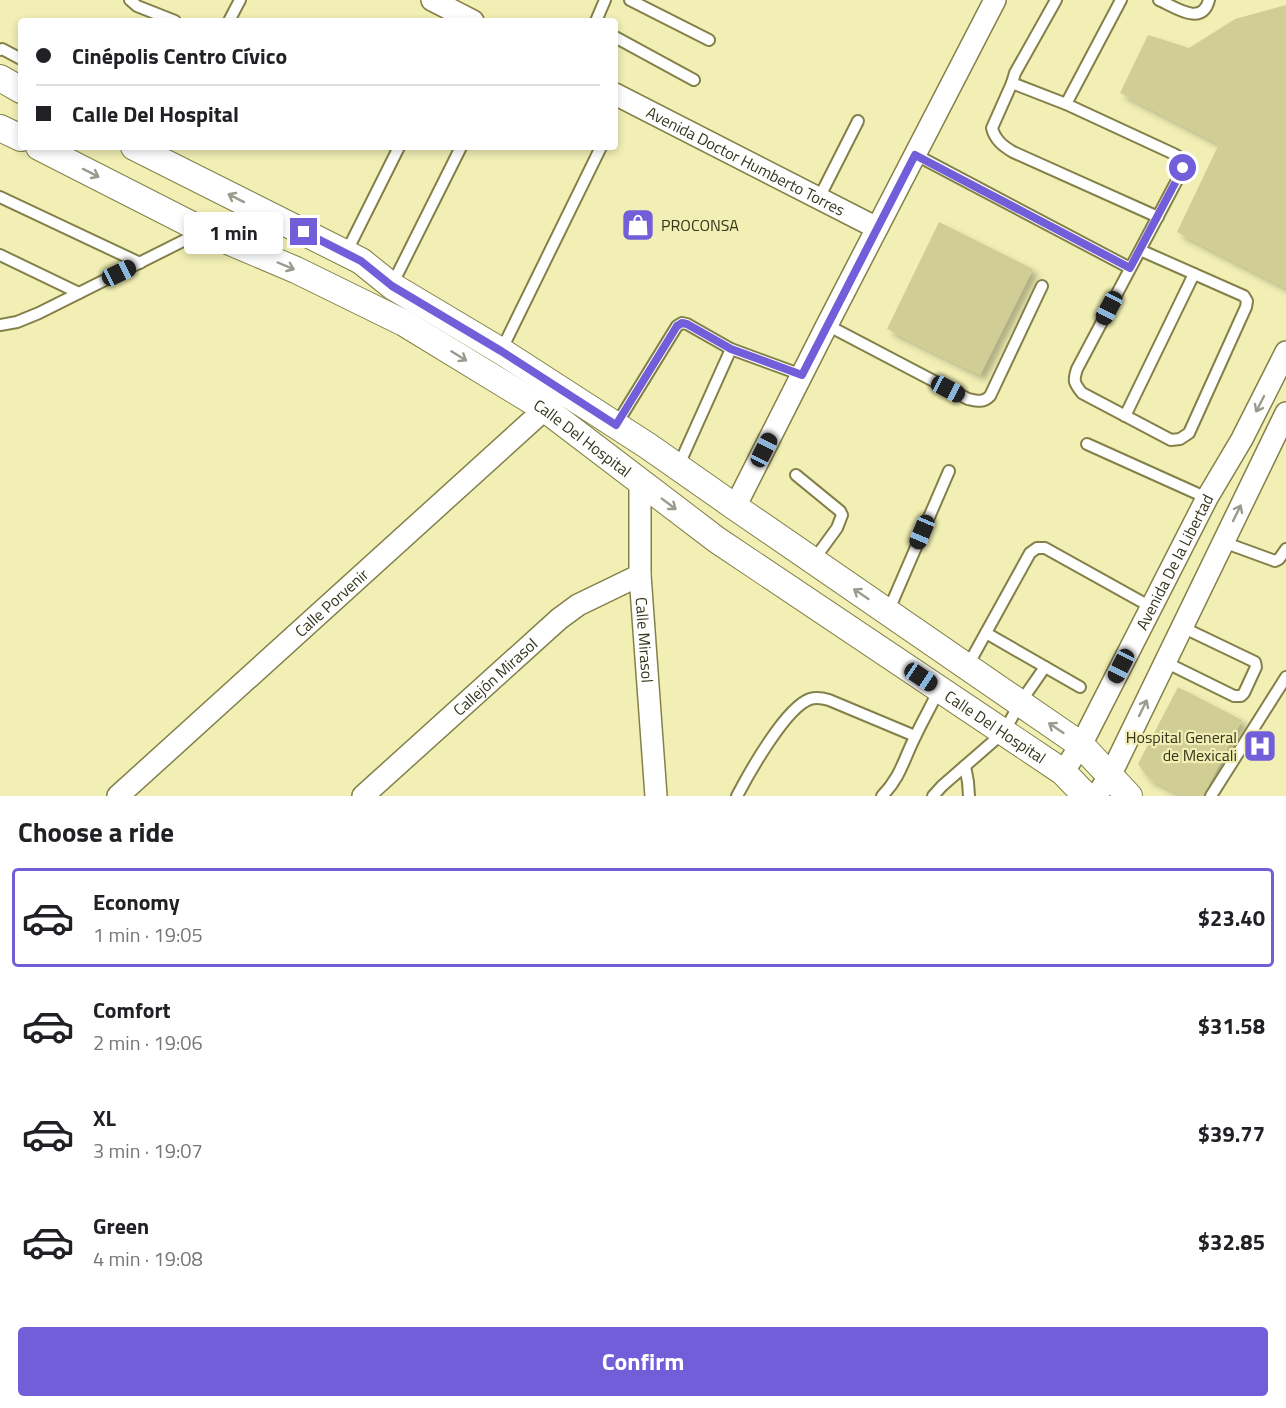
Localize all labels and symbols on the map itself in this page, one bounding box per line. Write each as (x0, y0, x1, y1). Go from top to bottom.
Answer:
street label: Avenida Doctor Humberto Torres (642, 100, 849, 222)
route start (1169, 154, 1196, 181)
one-way arrow (82, 167, 100, 179)
one-way arrow (227, 192, 245, 203)
shop icon: PROCONSA (620, 207, 656, 243)
callout: 1 min (184, 211, 283, 253)
place label: PROCONSA (661, 213, 739, 237)
route end (290, 218, 317, 245)
car (99, 257, 139, 289)
one-way arrow (276, 261, 295, 272)
car (1093, 288, 1125, 328)
one-way arrow (450, 351, 467, 363)
car (928, 373, 968, 405)
street label: Calle Del Hospital (529, 393, 637, 483)
one-way arrow (1253, 394, 1265, 412)
car (748, 430, 780, 470)
street label: Avenida De la Libertad (1130, 490, 1219, 634)
one-way arrow (661, 498, 677, 511)
one-way arrow (1231, 504, 1243, 522)
car (907, 512, 937, 552)
street label: Calle Porvenir (289, 562, 374, 643)
one-way arrow (853, 588, 869, 600)
street label: Calle Mirasol (630, 596, 660, 684)
street label: Callejón Mirasol (448, 632, 543, 721)
car (1105, 646, 1137, 686)
car (901, 659, 941, 695)
street label: Calle Del Hospital (940, 684, 1051, 769)
one-way arrow (1138, 699, 1149, 717)
one-way arrow (1048, 722, 1065, 734)
place label: Hospital General de Mexicali (1126, 725, 1237, 767)
hospital icon: Hospital General de Mexicali (1242, 728, 1278, 764)

